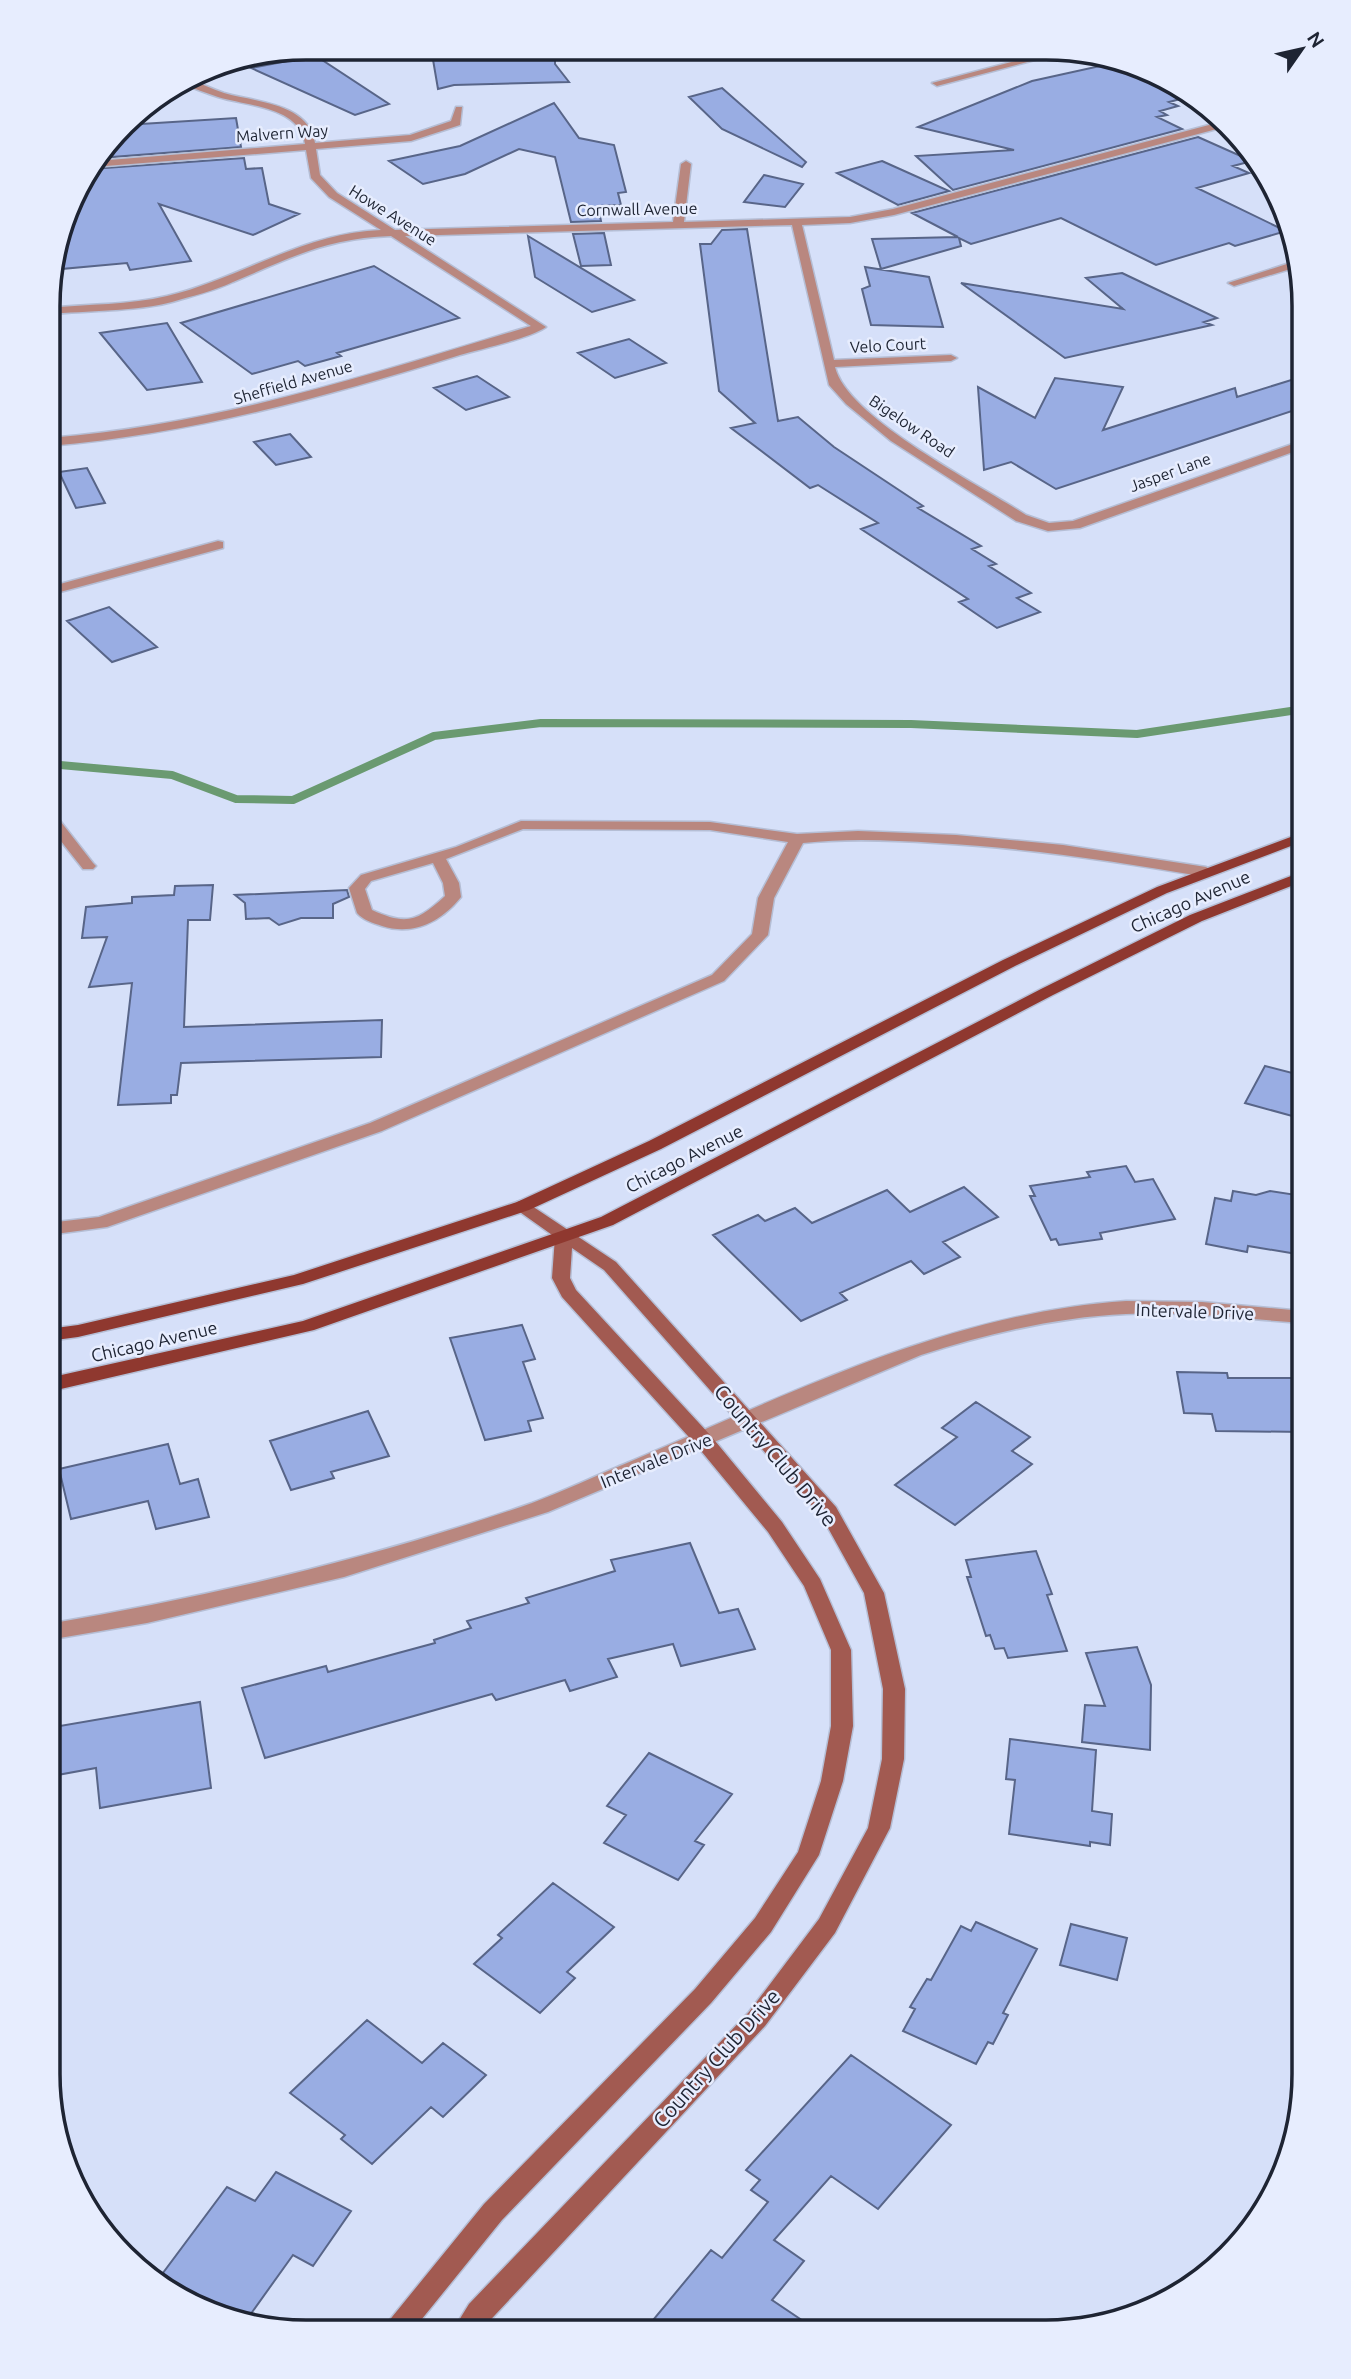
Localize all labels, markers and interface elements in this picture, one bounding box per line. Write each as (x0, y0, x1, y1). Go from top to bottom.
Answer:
north arrow (1267, 14, 1337, 84)
text: N (1303, 27, 1329, 52)
street label: Malvern Way (235, 121, 329, 145)
street label: Howe Avenue (346, 181, 440, 249)
street label: Cornwall Avenue (576, 199, 698, 219)
street label: Velo Court (849, 334, 927, 356)
street label: Sheffield Avenue (232, 356, 354, 408)
street label: Bigelow Road (866, 391, 958, 461)
street label: Jasper Lane (1127, 449, 1213, 495)
street label: Chicago Avenue (1127, 866, 1253, 936)
street label: Chicago Avenue (622, 1120, 746, 1196)
street label: Intervale Drive (1135, 1299, 1255, 1323)
street label: Chicago Avenue (89, 1317, 219, 1365)
street label: Country Club Drive (710, 1379, 842, 1531)
street label: Intervale Drive (597, 1429, 715, 1491)
street label: Country Club Drive (648, 1984, 784, 2132)

